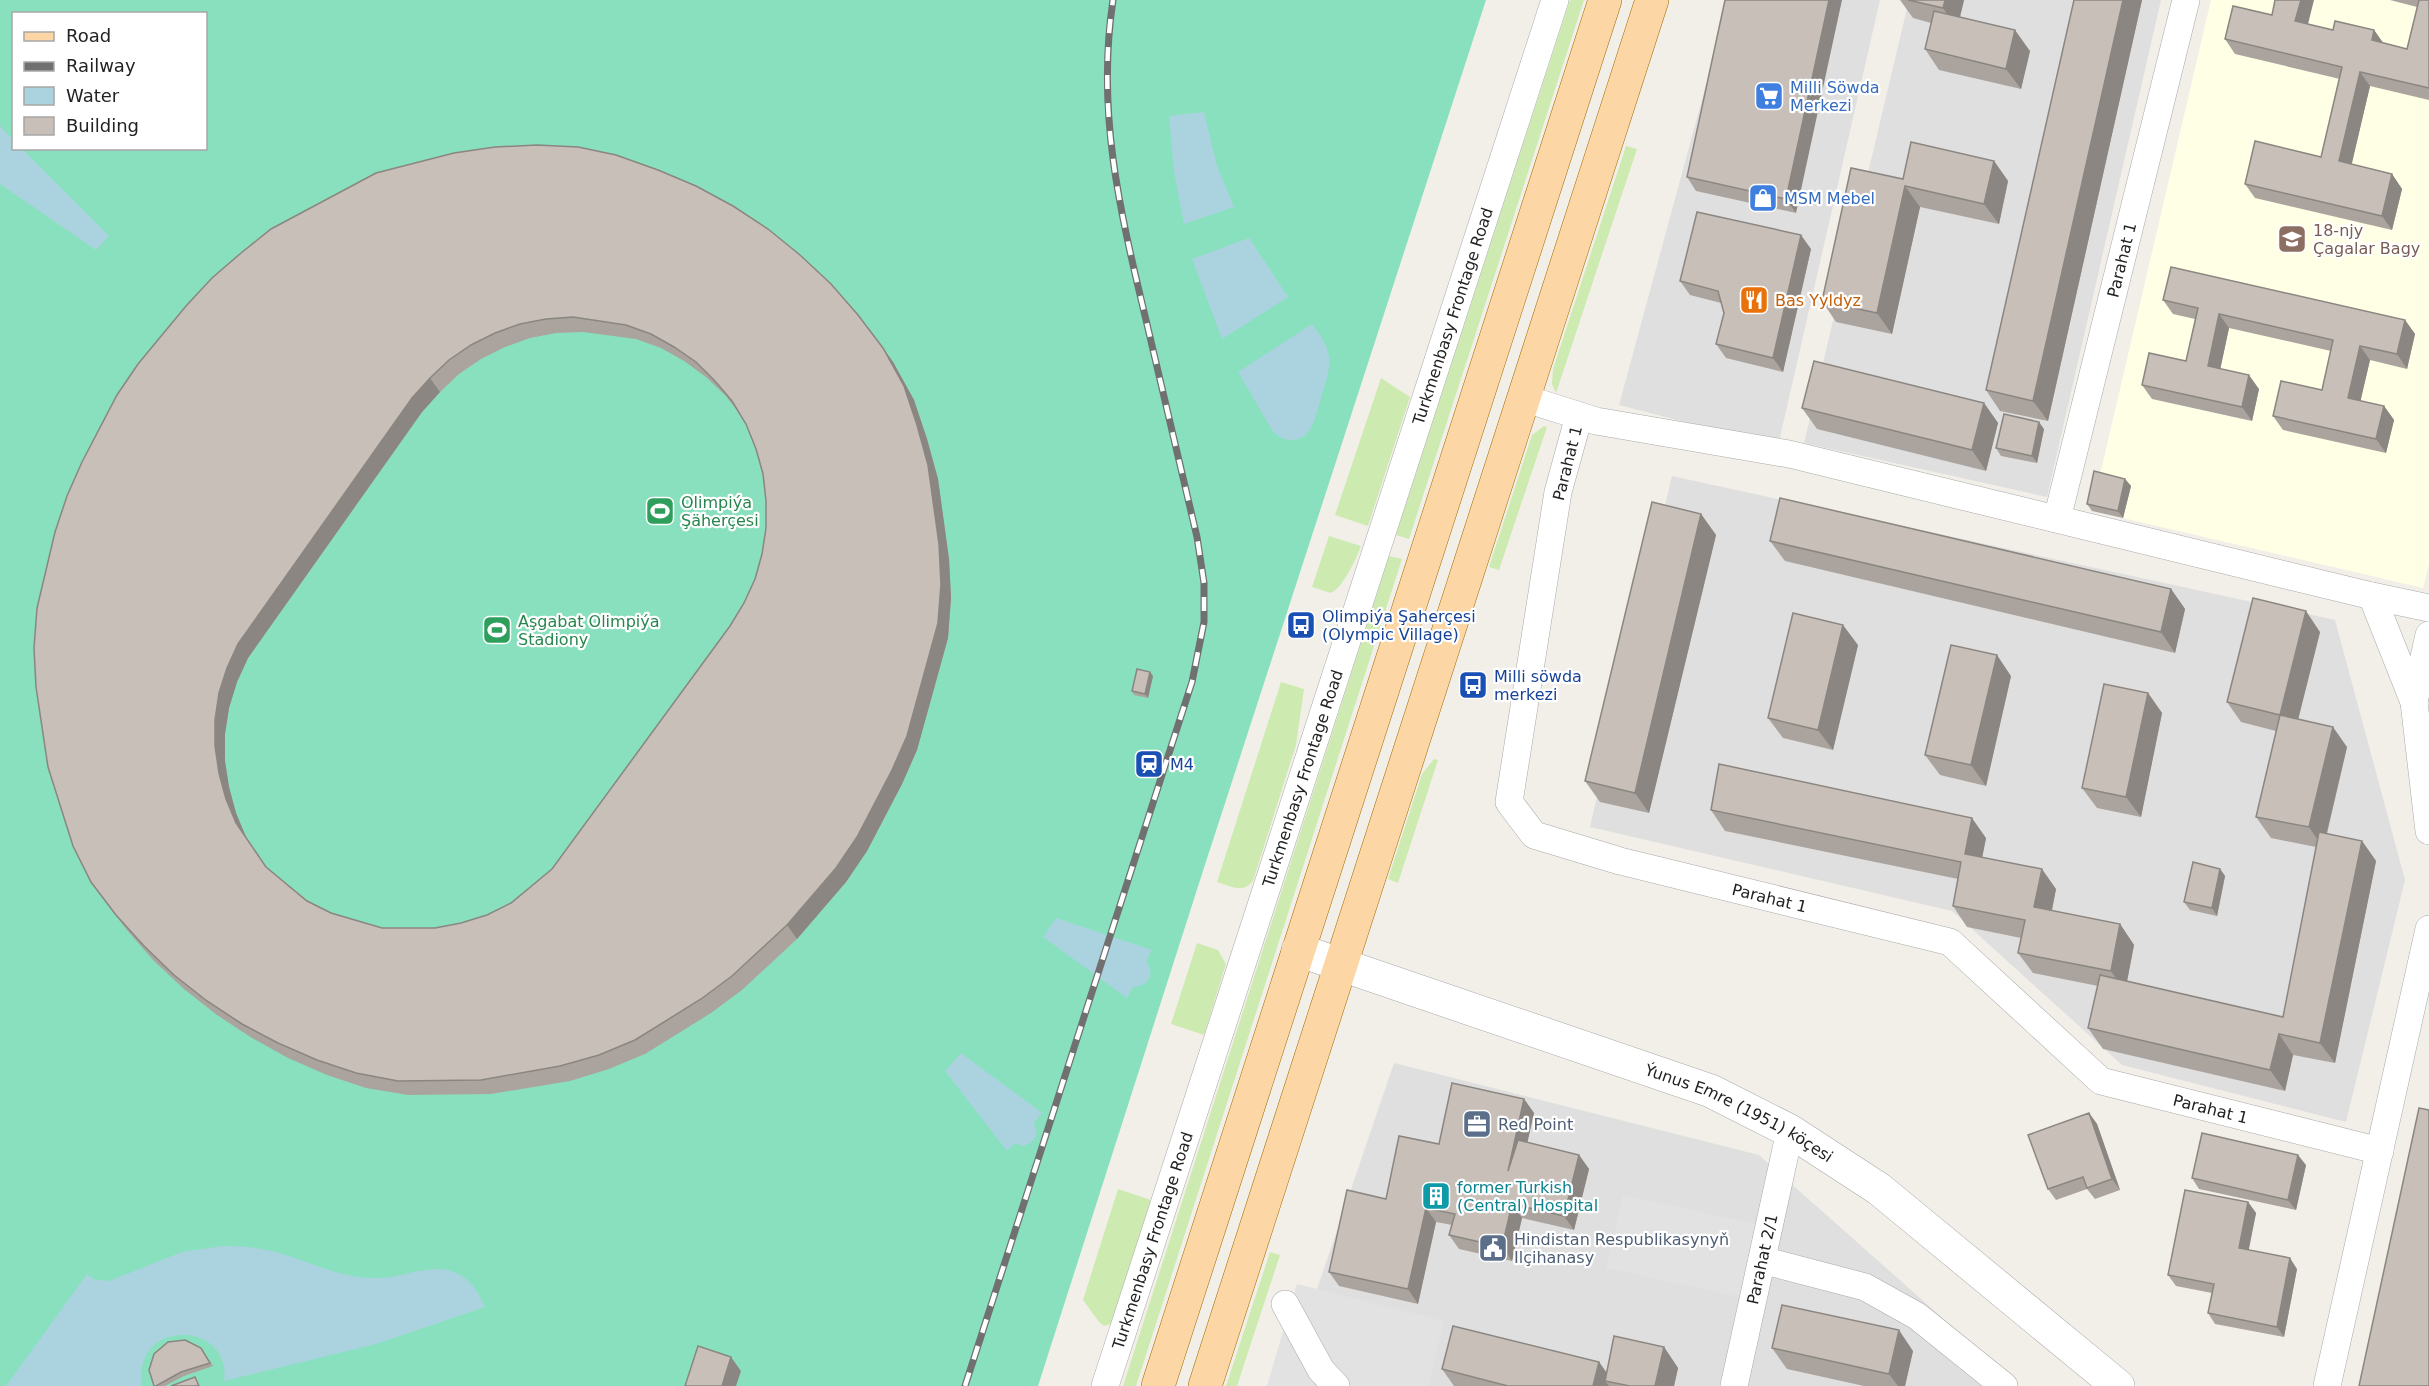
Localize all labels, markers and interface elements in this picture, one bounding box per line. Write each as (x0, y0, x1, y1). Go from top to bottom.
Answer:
legend (12, 12, 207, 150)
text: Road (66, 25, 111, 46)
text: Railway (66, 55, 136, 76)
place label: Milli Söwda Merkezi (1790, 78, 1880, 115)
supermarket icon: Milli Söwda Merkezi (1753, 80, 1785, 112)
text: Water (66, 85, 120, 106)
text: Building (66, 115, 139, 136)
shop icon: MSM Mebel (1747, 182, 1779, 214)
place label: MSM Mebel (1784, 189, 1875, 208)
street label: Turkmenbasy Frontage Road (1408, 205, 1497, 428)
street label: Parahat 1 (2103, 221, 2140, 299)
place label: 18-njy Çagalar Bagy (2313, 221, 2420, 258)
school or university icon: 18-njy Çagalar Bagy (2276, 223, 2308, 255)
restaurant icon: Bas Yyldyz (1738, 284, 1770, 316)
place label: Bas Yyldyz (1775, 291, 1861, 310)
street label: Parahat 1 (1549, 424, 1586, 503)
place label: Olimpiýa Şäherçesi (681, 493, 759, 530)
sports icon: Olimpiýa Şäherçesi (644, 495, 676, 527)
place label: Olimpiýa Şaherçesi (Olympic Village) (1322, 607, 1476, 644)
bus stop icon: Olimpiýa Şaherçesi (Olympic Village) (1285, 609, 1317, 641)
place label: Aşgabat Olimpiýa Stadiony (518, 612, 660, 649)
sports icon: Aşgabat Olimpiýa Stadiony (481, 614, 513, 646)
street label: Turkmenbasy Frontage Road (1258, 667, 1347, 890)
place label: Milli söwda merkezi (1494, 667, 1582, 704)
bus stop icon: Milli söwda merkezi (1457, 669, 1489, 701)
station icon: M4 (1133, 748, 1165, 780)
place label: M4 (1170, 755, 1194, 774)
street label: Parahat 1 (1730, 880, 1809, 917)
street label: Ýunus Emre (1951) köçesi (1642, 1060, 1836, 1166)
street label: Parahat 1 (2171, 1090, 2250, 1128)
office icon: Red Point (1461, 1108, 1493, 1140)
place label: Red Point (1498, 1115, 1573, 1134)
street label: Turkmenbasy Frontage Road (1108, 1130, 1197, 1353)
place label: former Turkish (Central) Hospital (1457, 1178, 1598, 1215)
building icon: former Turkish (Central) Hospital (1420, 1180, 1452, 1212)
street label: Parahat 2/1 (1743, 1212, 1782, 1306)
place label: Hindistan Respublikasynyň Ilçihanasy (1514, 1230, 1729, 1267)
public building icon: Hindistan Respublikasynyň Ilçihanasy (1477, 1232, 1509, 1264)

